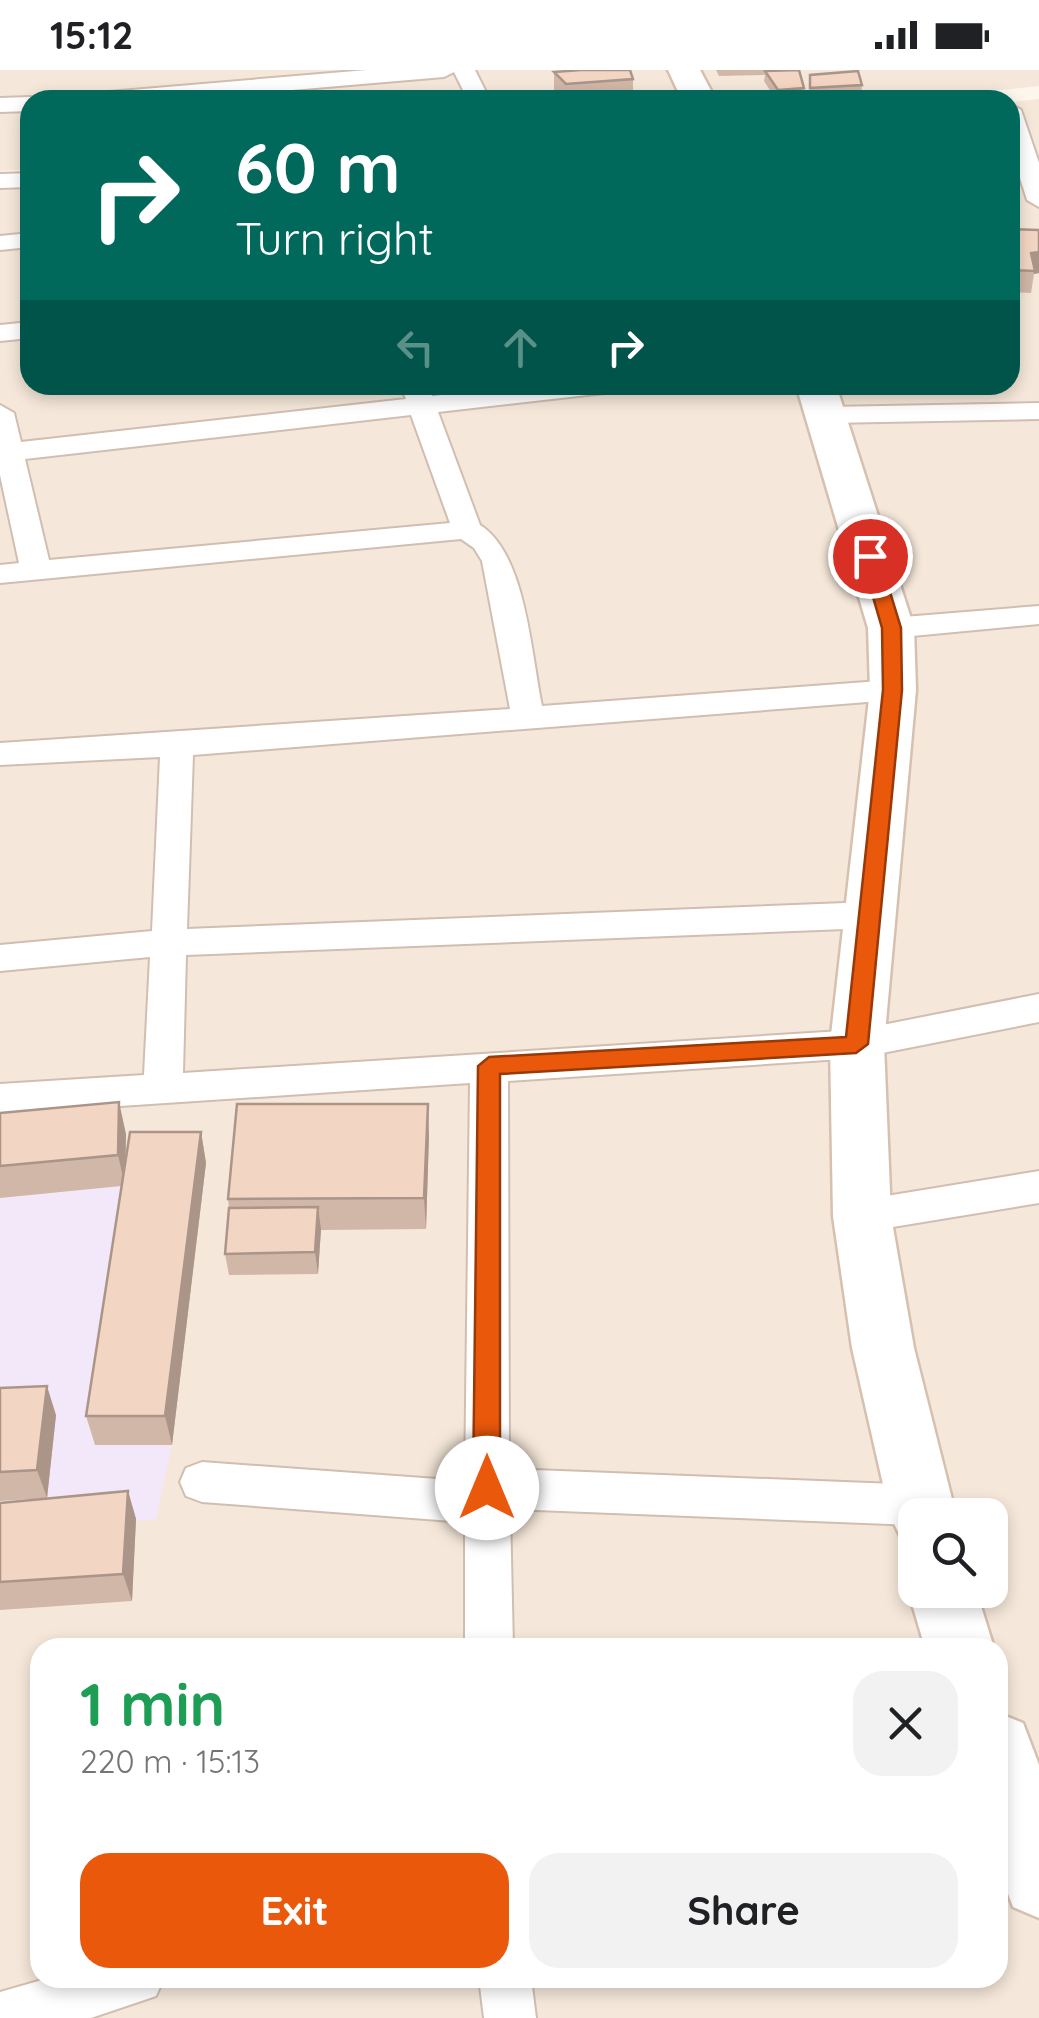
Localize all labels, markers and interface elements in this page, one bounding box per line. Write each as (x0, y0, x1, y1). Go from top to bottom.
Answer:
text: 15:12 (50, 11, 133, 59)
text: 60 m (235, 123, 401, 211)
icon: right (70, 130, 200, 260)
text: Turn right (235, 210, 434, 266)
icon: left (388, 320, 443, 375)
icon: ahead (493, 320, 548, 375)
icon: right (598, 320, 653, 375)
pin (828, 514, 913, 599)
icon: arrive (843, 529, 898, 584)
position arrow (435, 1436, 539, 1540)
map controls (898, 1498, 1008, 1608)
button: search (898, 1498, 1008, 1608)
text: 1 min (80, 1666, 225, 1741)
button: close (853, 1671, 958, 1776)
text: 220 m · 15:13 (80, 1741, 260, 1781)
button: Exit (80, 1853, 509, 1968)
button: Share (529, 1853, 958, 1968)

